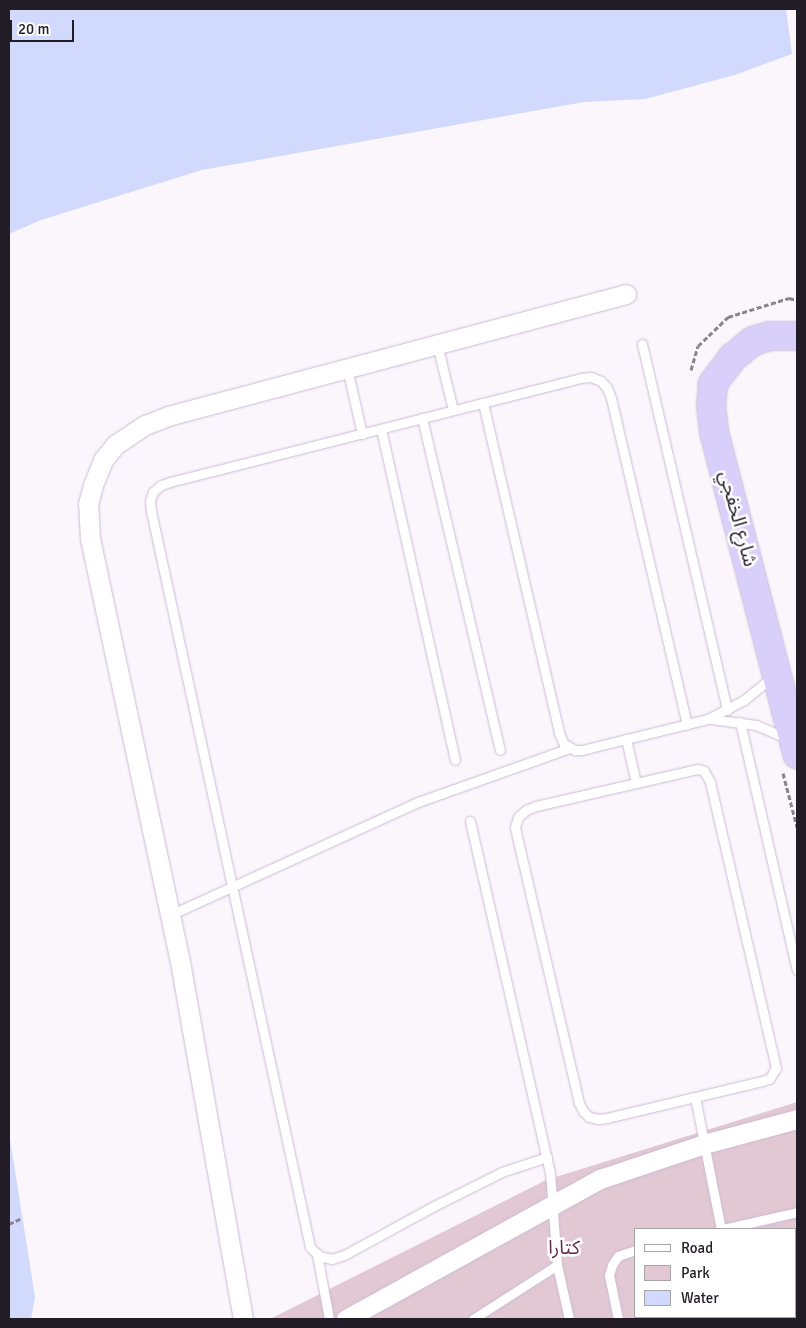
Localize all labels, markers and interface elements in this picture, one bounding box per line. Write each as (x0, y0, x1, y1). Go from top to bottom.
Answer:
scale bar (12, 10, 76, 42)
text: 20 m (18, 20, 49, 38)
street label: شارع الخفجي (713, 469, 761, 569)
legend (634, 1228, 796, 1318)
park label: كتارا (548, 1238, 580, 1260)
text: Road (681, 1239, 713, 1257)
text: Park (681, 1264, 710, 1282)
text: Water (681, 1289, 719, 1307)

